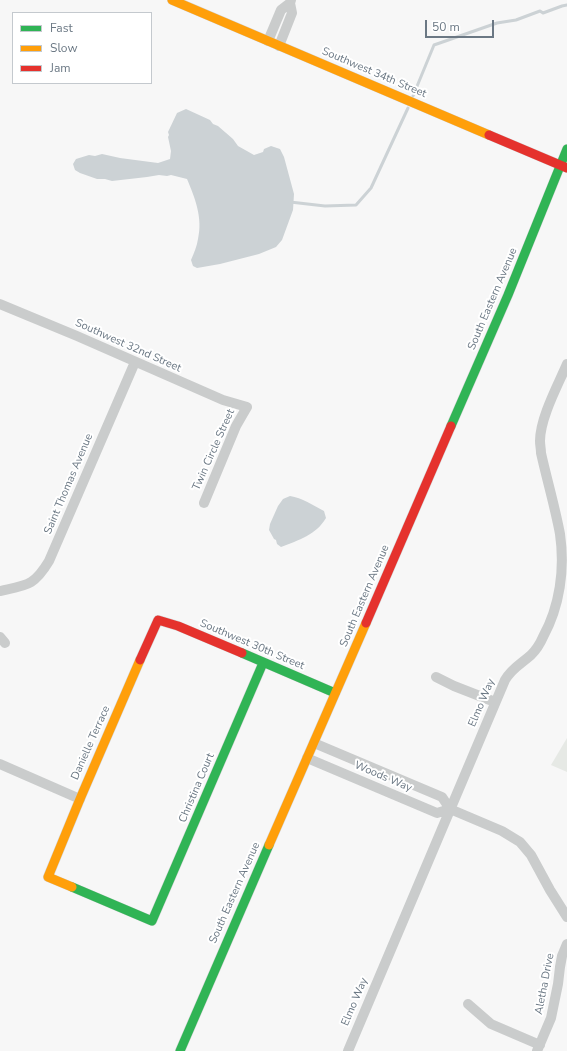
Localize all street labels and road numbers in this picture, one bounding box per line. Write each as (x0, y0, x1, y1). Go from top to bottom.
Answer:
street label: Southwest 34th Street (320, 45, 428, 101)
street label: South Eastern Avenue (466, 246, 520, 352)
street label: Southwest 32nd Street (73, 317, 183, 375)
street label: Twin Circle Street (190, 407, 238, 493)
street label: Saint Thomas Avenue (42, 432, 96, 536)
street label: South Eastern Avenue (338, 543, 392, 649)
street label: Southwest 30th Street (198, 617, 306, 673)
street label: Elmo Way (466, 677, 498, 729)
street label: Danielle Terrace (69, 704, 113, 782)
street label: Christina Court (176, 751, 218, 825)
street label: Woods Way (352, 759, 414, 795)
street label: South Eastern Avenue (207, 840, 263, 946)
street label: Aletha Drive (533, 952, 557, 1016)
street label: Elmo Way (339, 976, 371, 1028)

